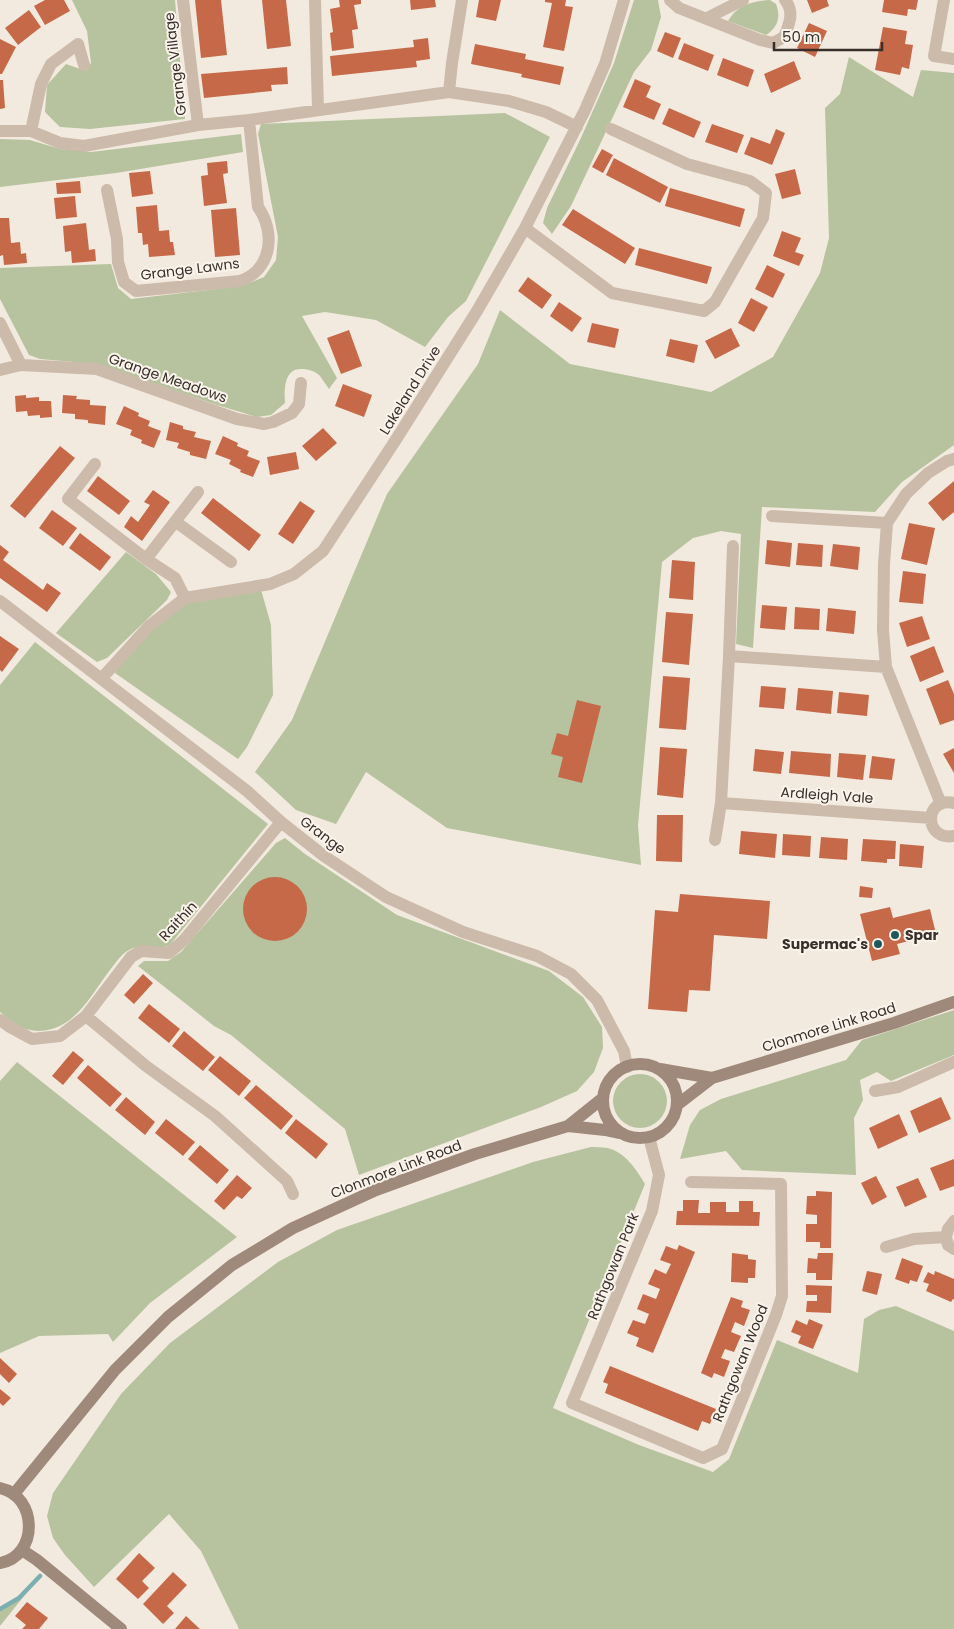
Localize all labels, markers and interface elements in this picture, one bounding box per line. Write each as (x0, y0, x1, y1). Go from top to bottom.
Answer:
street label: Grange Village (159, 11, 191, 117)
scale bar (774, 20, 882, 52)
text: 50 m (782, 26, 820, 47)
street label: Grange Lawns (139, 253, 241, 285)
street label: Lakeland Drive (375, 341, 446, 438)
street label: Grange Meadows (106, 348, 230, 408)
street label: Ardleigh Vale (780, 782, 874, 808)
street label: Grange (296, 811, 350, 859)
street label: Raithín (154, 897, 202, 945)
place label: Spar (905, 925, 939, 945)
marker: Spar (889, 929, 901, 941)
place label: Supermac's (782, 934, 868, 954)
marker: Supermac's (872, 938, 884, 950)
street label: Clonmore Link Road (760, 997, 898, 1057)
street label: Clonmore Link Road (328, 1135, 464, 1203)
street label: Rathgowan Park (582, 1209, 644, 1323)
street label: Rathgowan Wood (707, 1301, 773, 1425)

